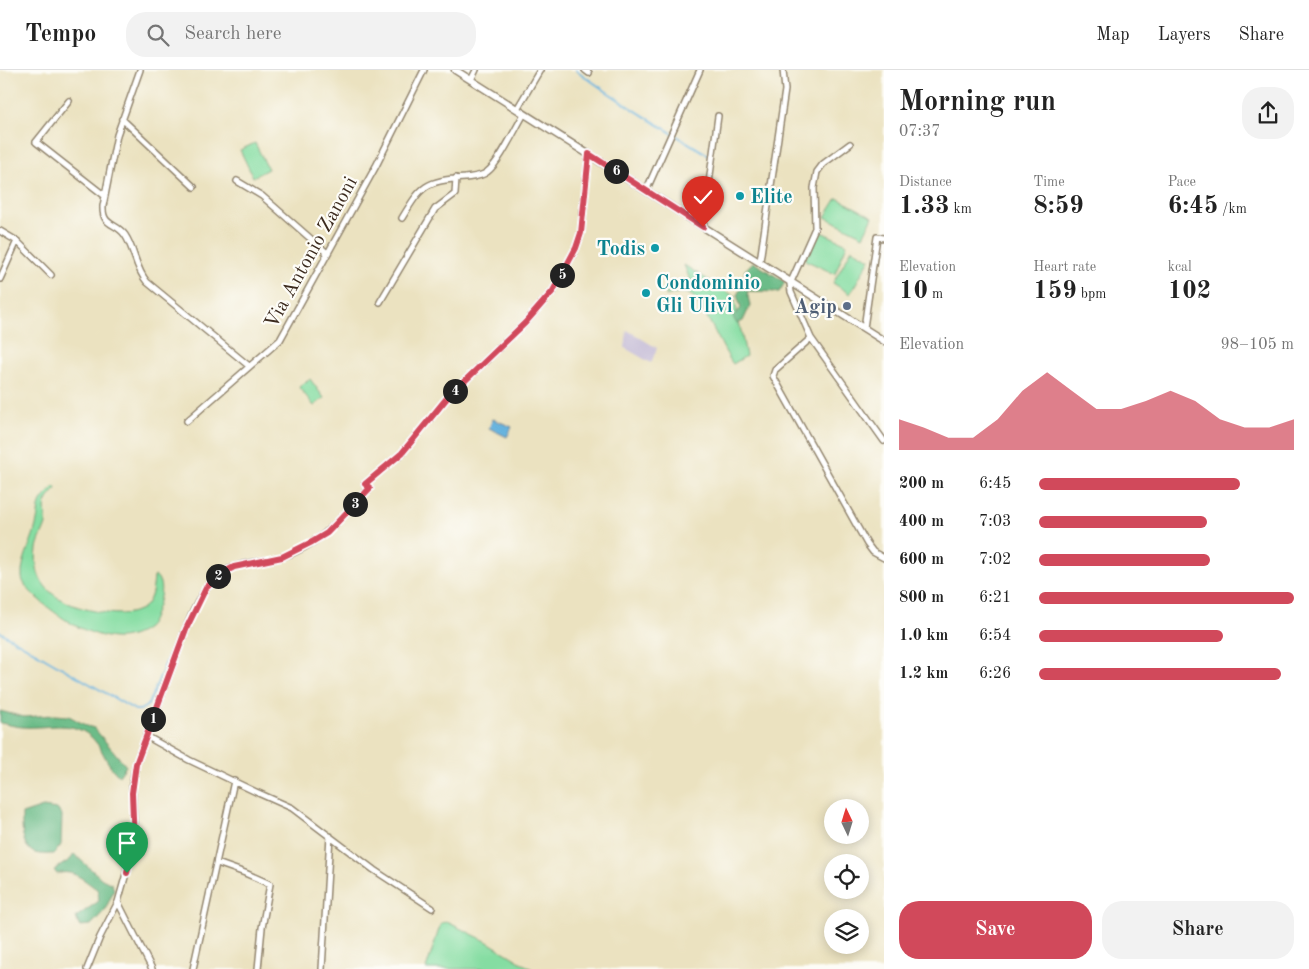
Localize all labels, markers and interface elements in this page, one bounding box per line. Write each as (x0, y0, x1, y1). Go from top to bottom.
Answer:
search box (126, 12, 476, 57)
icon: search (144, 21, 172, 49)
text: Tempo (25, 23, 96, 47)
text: Search here (184, 25, 282, 44)
text: Map (1096, 26, 1130, 44)
text: Layers (1158, 26, 1210, 44)
text: Share (1238, 26, 1284, 44)
button: share (1242, 87, 1294, 139)
text: Morning run (899, 89, 1056, 117)
text: 07:37 (899, 124, 941, 140)
pin: 6 (604, 158, 628, 184)
text: 6 (612, 164, 621, 178)
street label: Via Antonio Zanoni (262, 174, 362, 332)
text: Distance (899, 175, 952, 189)
text: Time (1033, 175, 1065, 189)
text: Pace (1168, 175, 1196, 189)
pin (682, 176, 724, 227)
icon: check (689, 183, 717, 211)
place label: Elite (750, 188, 793, 208)
marker: Elite (734, 190, 746, 202)
text: 1.33 (899, 194, 950, 219)
text: 8:59 (1033, 194, 1084, 219)
text: 6:45 (1168, 194, 1218, 219)
text: km (950, 202, 972, 216)
text: /km (1218, 202, 1247, 216)
place label: Todis (597, 240, 645, 260)
marker: Todis (649, 242, 661, 254)
text: Elevation (899, 260, 956, 274)
text: Heart rate (1033, 260, 1096, 274)
text: kcal (1168, 260, 1192, 274)
pin: 5 (550, 262, 574, 288)
text: 5 (558, 268, 567, 282)
place label: Condominio Gli Ulivi (656, 274, 760, 317)
text: 10 (899, 279, 928, 304)
text: 159 (1033, 279, 1077, 304)
text: 102 (1168, 279, 1211, 304)
marker: Condominio Gli Ulivi (640, 287, 652, 299)
text: m (928, 287, 943, 301)
text: bpm (1077, 287, 1106, 301)
place label: Agip (794, 298, 837, 318)
marker: Agip (841, 300, 853, 312)
text: Elevation (899, 337, 964, 353)
text: 98–105 m (1220, 337, 1294, 353)
pin: 4 (442, 378, 468, 404)
text: 4 (451, 384, 460, 398)
text: 200 m (899, 476, 944, 492)
text: 6:45 (979, 476, 1011, 492)
pin: 3 (342, 492, 368, 516)
text: 3 (351, 497, 360, 511)
text: 400 m (899, 514, 944, 530)
text: 7:03 (979, 514, 1011, 530)
text: 600 m (899, 552, 944, 568)
text: 7:02 (979, 552, 1011, 568)
pin: 2 (206, 564, 230, 588)
text: 2 (214, 569, 223, 583)
text: 800 m (899, 590, 944, 606)
text: 6:21 (979, 590, 1011, 606)
text: 1.0 km (899, 628, 948, 644)
text: 6:54 (979, 628, 1011, 644)
text: 1.2 km (899, 666, 948, 682)
text: 6:26 (979, 666, 1011, 682)
pin: 1 (140, 706, 166, 732)
text: 1 (149, 712, 158, 726)
north arrow (824, 799, 869, 844)
map controls (824, 799, 869, 954)
pin (106, 822, 148, 873)
icon: arrive (113, 829, 141, 857)
button: locate (824, 854, 869, 899)
button: Save (899, 901, 1092, 959)
button: Share (1102, 901, 1294, 959)
button: layers (824, 909, 869, 954)

